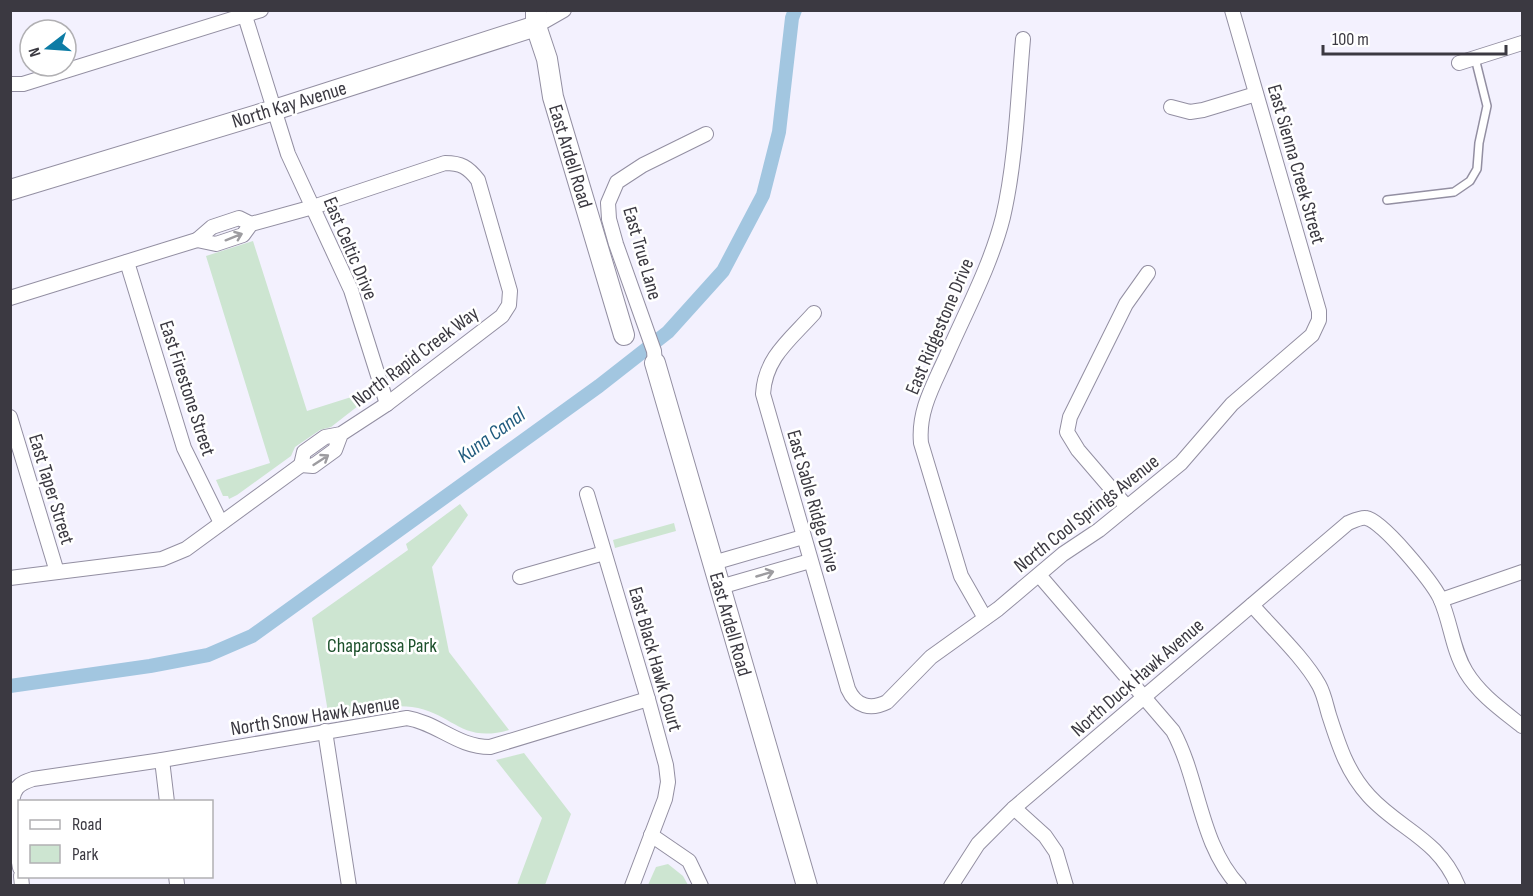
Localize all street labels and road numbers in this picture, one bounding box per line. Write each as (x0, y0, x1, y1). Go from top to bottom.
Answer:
street label: North Kay Avenue (229, 76, 350, 134)
street label: East Sienna Creek Street (1262, 82, 1330, 247)
street label: East Ardell Road (543, 102, 597, 211)
street label: East Celtic Drive (318, 193, 382, 303)
street label: East True Lane (617, 204, 667, 303)
street label: East Ridgestone Drive (900, 255, 979, 398)
street label: North Rapid Creek Way (348, 301, 484, 412)
street label: East Firestone Street (154, 318, 220, 459)
street label: East Sable Ridge Drive (781, 427, 845, 575)
street label: East Taper Street (23, 431, 79, 547)
street label: North Cool Springs Avenue (1009, 450, 1164, 578)
street label: East Ardell Road (704, 570, 756, 679)
street label: East Black Hawk Court (623, 584, 687, 734)
street label: North Duck Hawk Avenue (1066, 614, 1209, 742)
street label: North Snow Hawk Avenue (229, 691, 401, 741)

